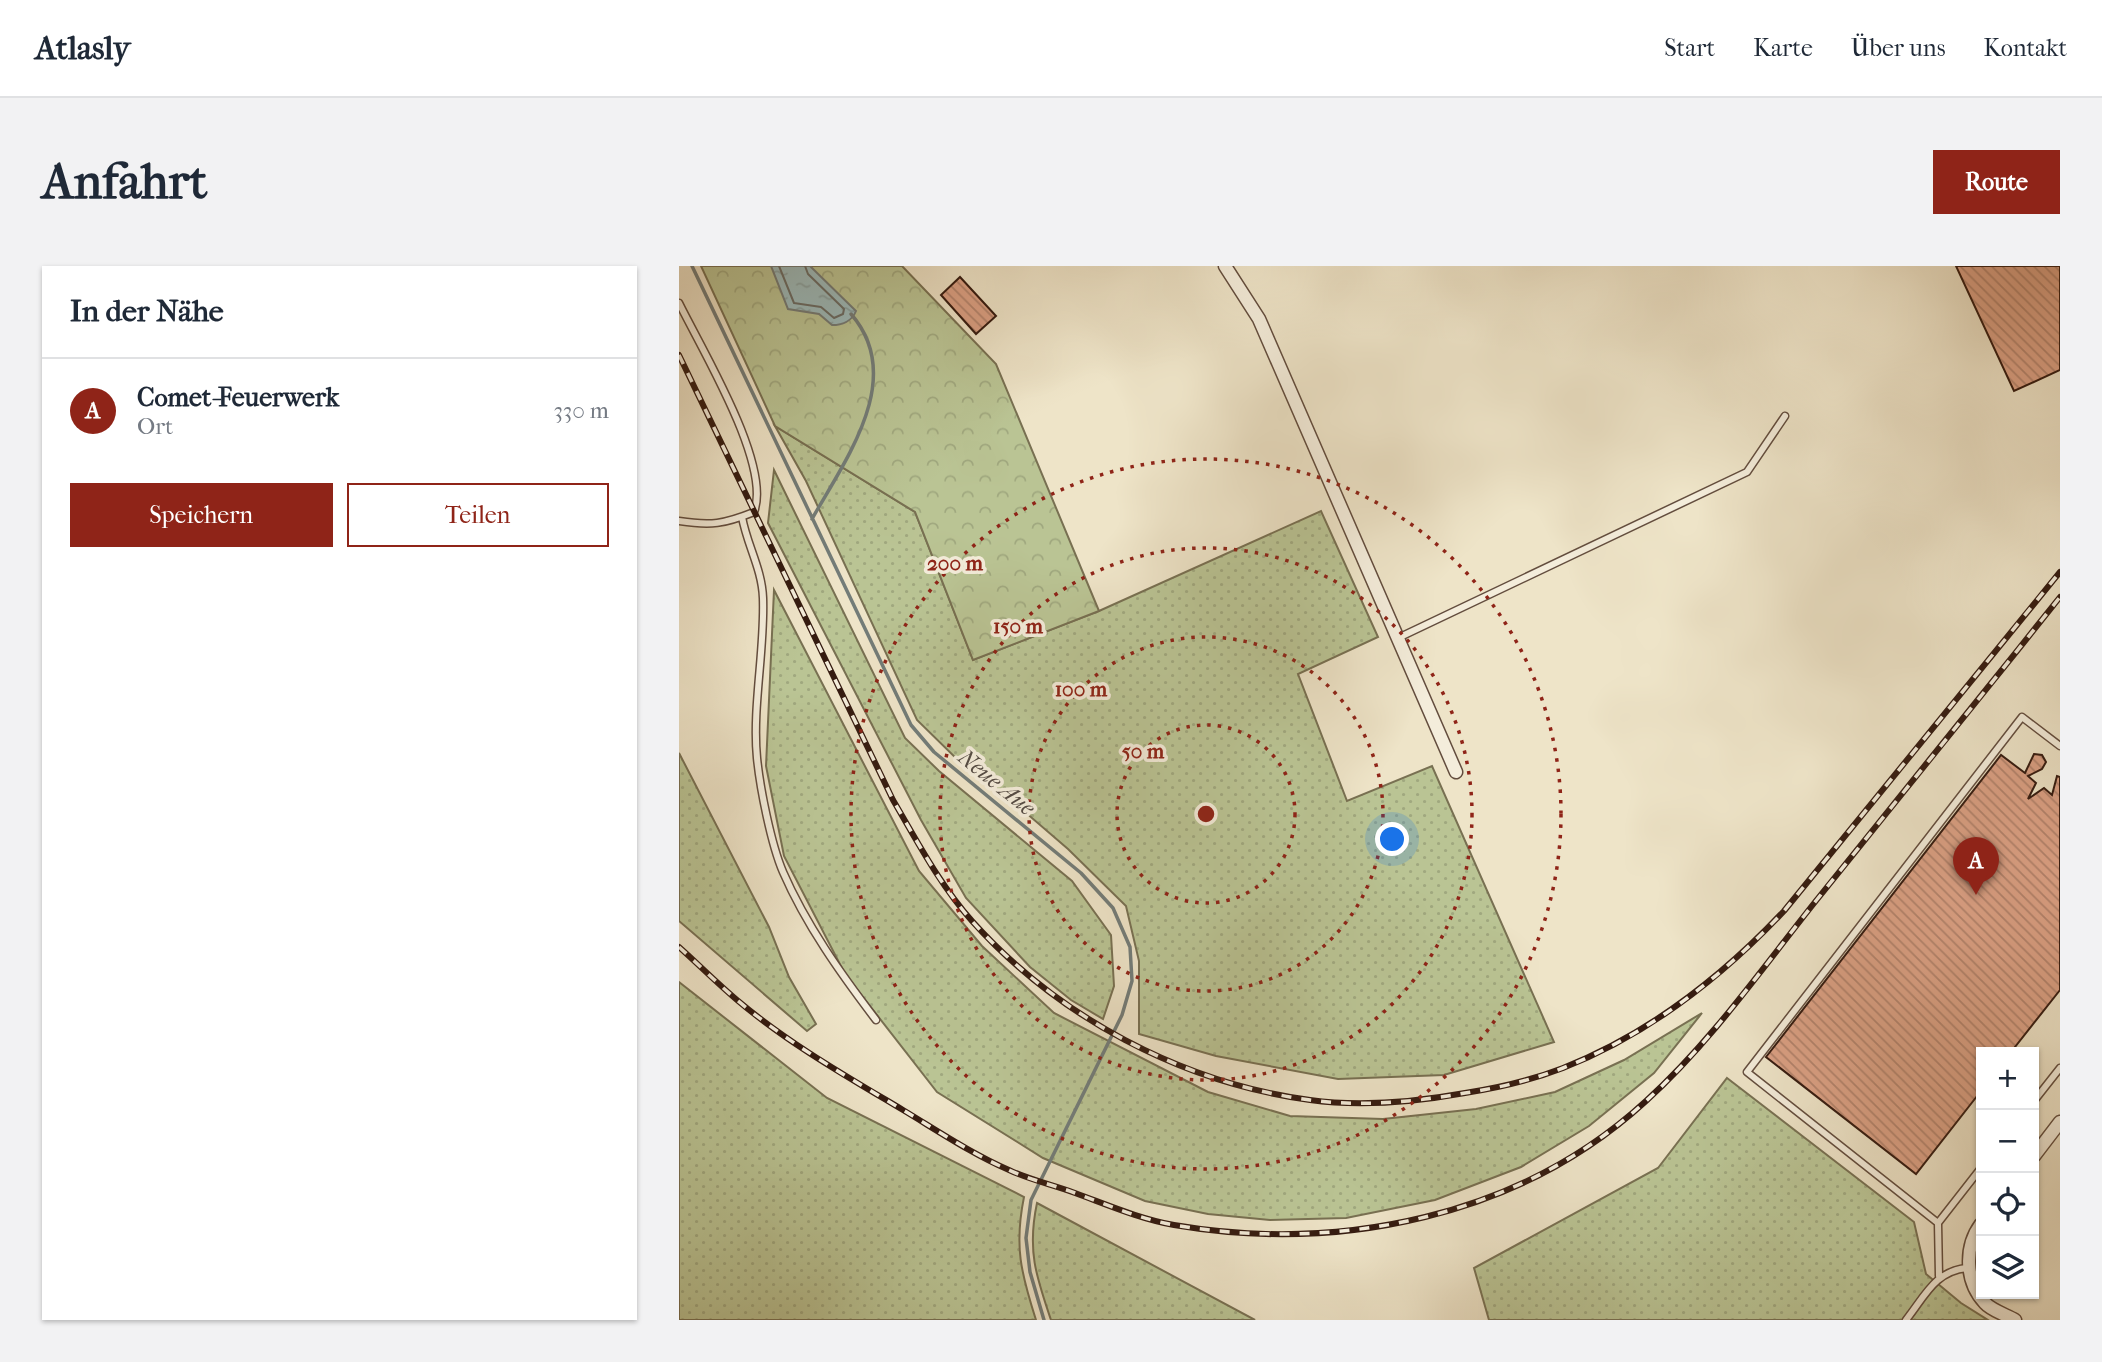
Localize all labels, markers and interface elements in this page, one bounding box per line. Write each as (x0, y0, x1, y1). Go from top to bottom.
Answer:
text: Atlasly (35, 29, 130, 68)
text: Start (1664, 34, 1715, 62)
text: Karte (1753, 34, 1813, 62)
text: Über uns (1851, 34, 1946, 62)
text: Kontakt (1984, 34, 2067, 62)
button: Route (1933, 150, 2060, 214)
text: Anfahrt (42, 153, 207, 211)
text: In der Nähe (70, 294, 224, 329)
text: Comet-Feuerwerk (137, 382, 339, 413)
text: A (86, 397, 100, 424)
text: 330 m (553, 397, 609, 424)
text: Ort (137, 413, 173, 440)
button: Speichern (70, 483, 333, 547)
button: Teilen (347, 483, 609, 547)
text: 200 m (927, 551, 984, 575)
text: 150 m (993, 614, 1044, 638)
text: 100 m (1055, 677, 1108, 701)
text: 50 m (1122, 739, 1165, 763)
water label: Neue Aue (952, 743, 1041, 822)
centre of rings (1194, 802, 1218, 826)
your location (1375, 822, 1409, 856)
pin: A (1953, 837, 1999, 895)
map controls (1976, 1047, 2039, 1299)
button: + (1976, 1047, 2039, 1110)
button: − (1976, 1110, 2039, 1173)
button: locate (1976, 1173, 2039, 1236)
button: layers (1976, 1236, 2039, 1299)

